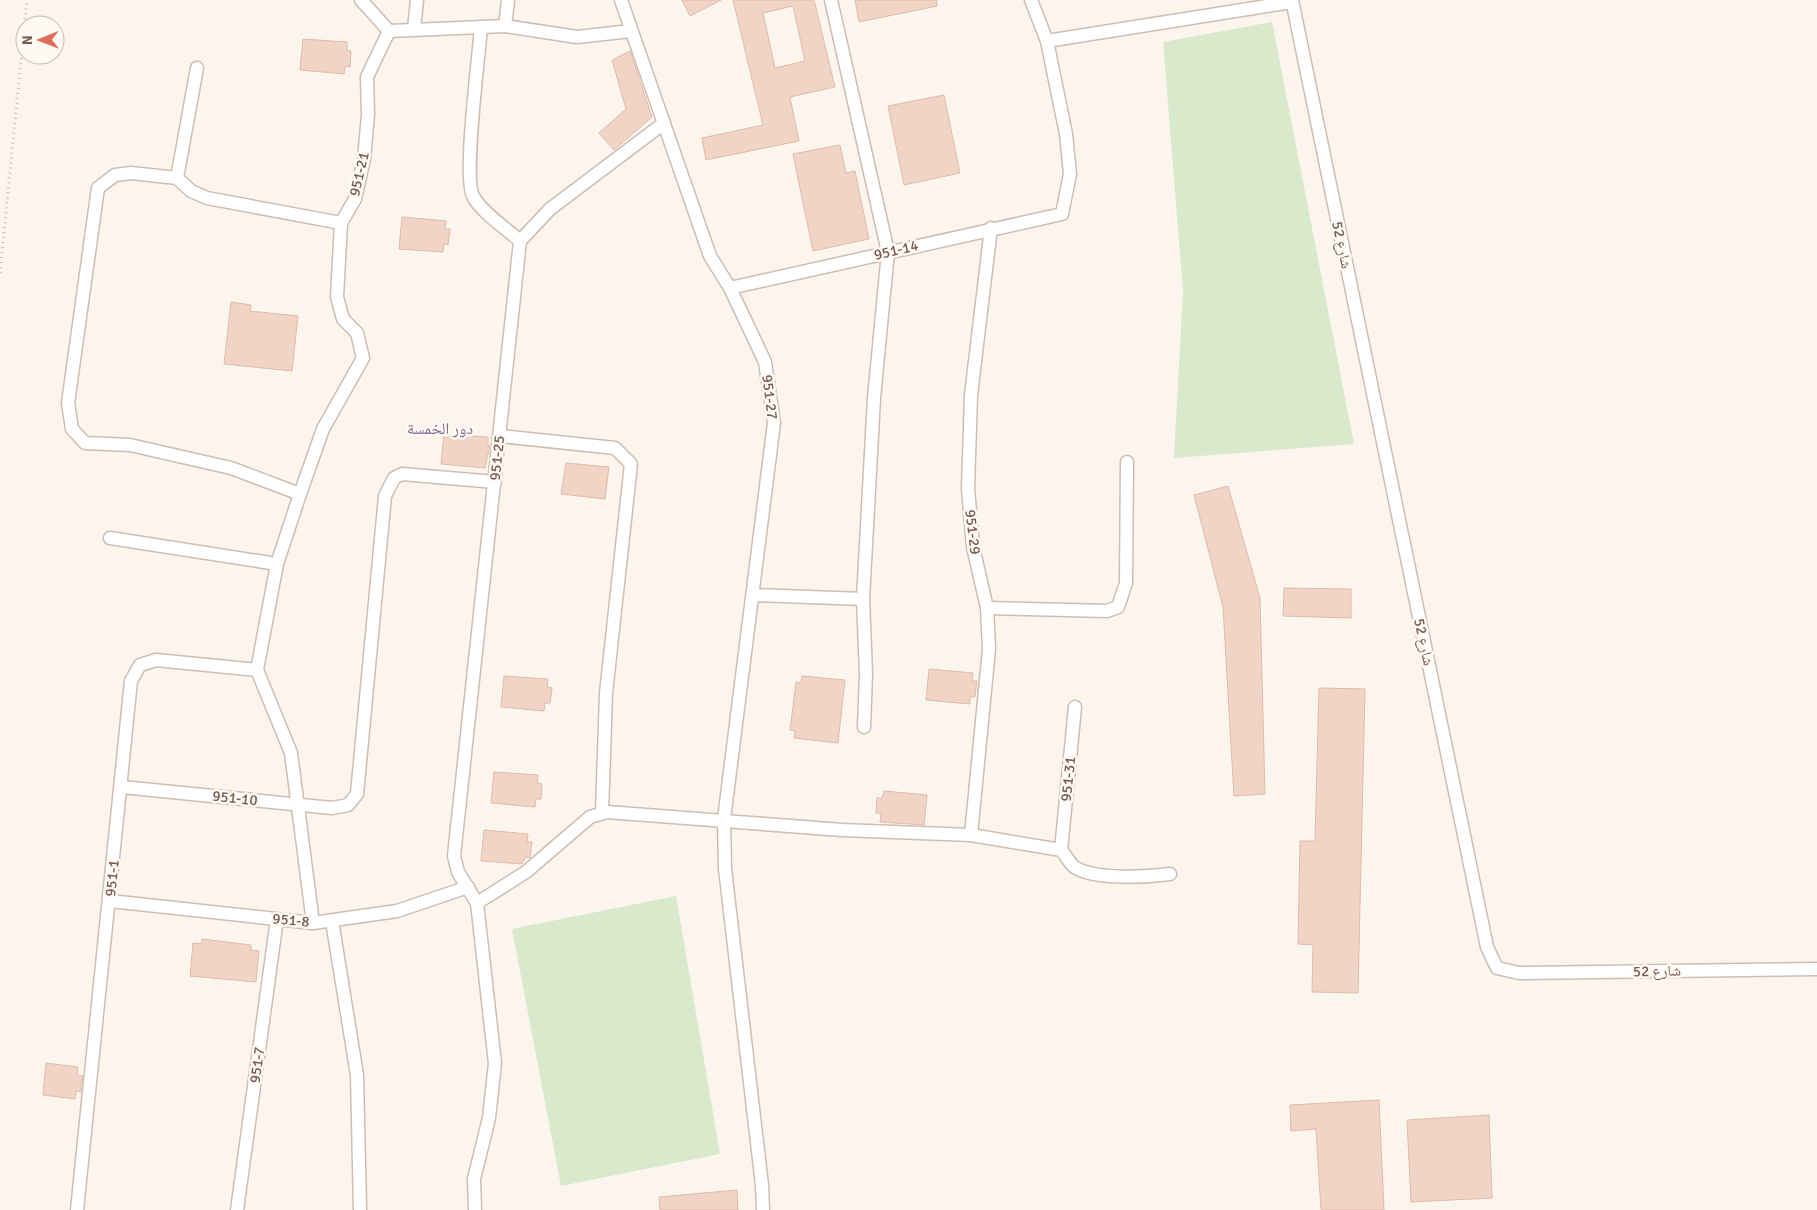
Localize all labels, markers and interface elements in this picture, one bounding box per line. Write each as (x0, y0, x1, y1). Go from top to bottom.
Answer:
north arrow (15, 15, 65, 65)
text: N (19, 35, 36, 45)
street label: 951-21 (345, 150, 373, 198)
street label: شارع 52 (1327, 220, 1356, 271)
street label: 951-14 (872, 236, 920, 264)
street label: 951-27 (758, 373, 782, 421)
district label: دور الخمسة (407, 419, 473, 439)
street label: 951-25 (486, 435, 508, 481)
street label: 951-29 (961, 508, 985, 556)
street label: شارع 52 (1409, 617, 1438, 668)
street label: 951-31 (1057, 756, 1079, 802)
street label: 951-10 (212, 787, 258, 809)
street label: 951-1 (101, 859, 123, 897)
street label: 951-8 (272, 909, 310, 931)
street label: شارع 52 (1633, 962, 1681, 981)
street label: 951-7 (246, 1046, 268, 1084)

